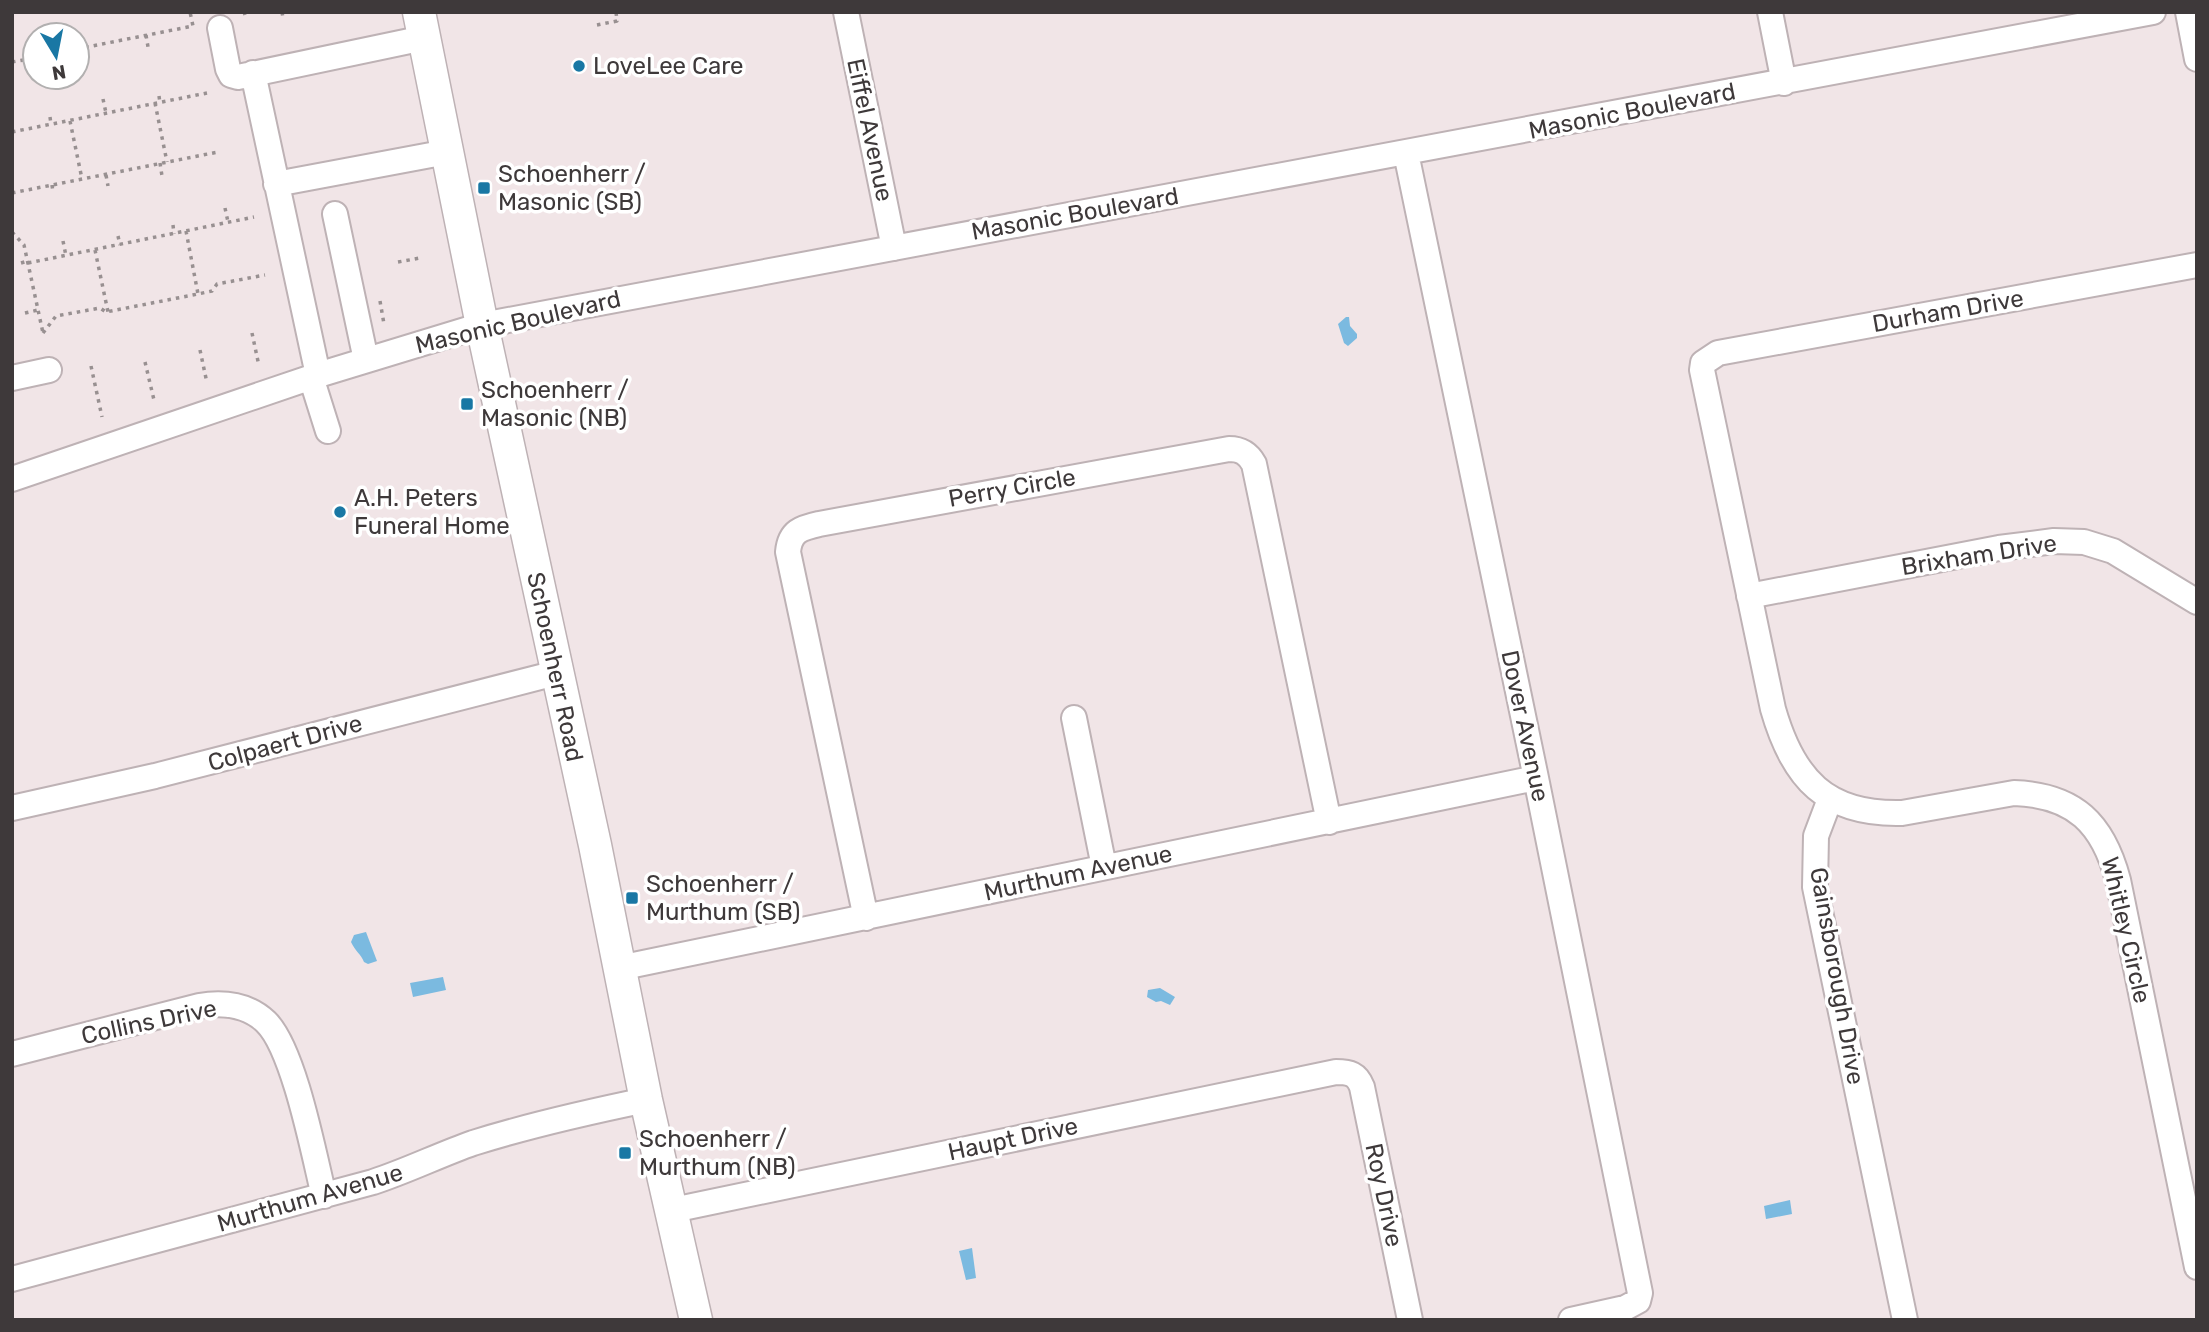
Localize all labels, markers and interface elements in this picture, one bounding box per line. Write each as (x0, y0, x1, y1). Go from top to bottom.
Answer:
north arrow (21, 21, 91, 91)
place label: LoveLee Care (593, 52, 743, 80)
street label: Eiffel Avenue (841, 56, 899, 204)
marker: LoveLee Care (571, 58, 587, 74)
text: N (50, 60, 68, 85)
street label: Masonic Boulevard (1526, 77, 1738, 145)
place label: Schoenherr / Masonic (SB) (498, 160, 646, 216)
marker: Schoenherr / Masonic (SB) (476, 180, 492, 196)
street label: Masonic Boulevard (969, 182, 1181, 246)
street label: Durham Drive (1870, 284, 2026, 338)
street label: Masonic Boulevard (412, 285, 624, 359)
place label: Schoenherr / Masonic (NB) (481, 376, 629, 432)
marker: Schoenherr / Masonic (NB) (459, 396, 475, 412)
street label: Perry Circle (946, 463, 1078, 513)
place label: A.H. Peters Funeral Home (354, 484, 510, 540)
marker: A.H. Peters Funeral Home (332, 504, 348, 520)
street label: Brixham Drive (1899, 529, 2059, 581)
street label: Schoenherr Road (521, 570, 589, 764)
street label: Dover Avenue (1495, 648, 1555, 804)
street label: Colpaert Drive (205, 709, 365, 777)
street label: Murthum Avenue (981, 839, 1175, 907)
street label: Whitley Circle (2096, 854, 2156, 1006)
street label: Gainsborough Drive (1804, 865, 1870, 1087)
place label: Schoenherr / Murthum (SB) (646, 870, 800, 926)
marker: Schoenherr / Murthum (SB) (624, 890, 640, 906)
street label: Collins Drive (79, 994, 219, 1050)
street label: Haupt Drive (946, 1112, 1080, 1166)
place label: Schoenherr / Murthum (NB) (639, 1125, 796, 1181)
street label: Roy Drive (1359, 1141, 1409, 1249)
marker: Schoenherr / Murthum (NB) (617, 1145, 633, 1161)
street label: Murthum Avenue (214, 1158, 406, 1238)

